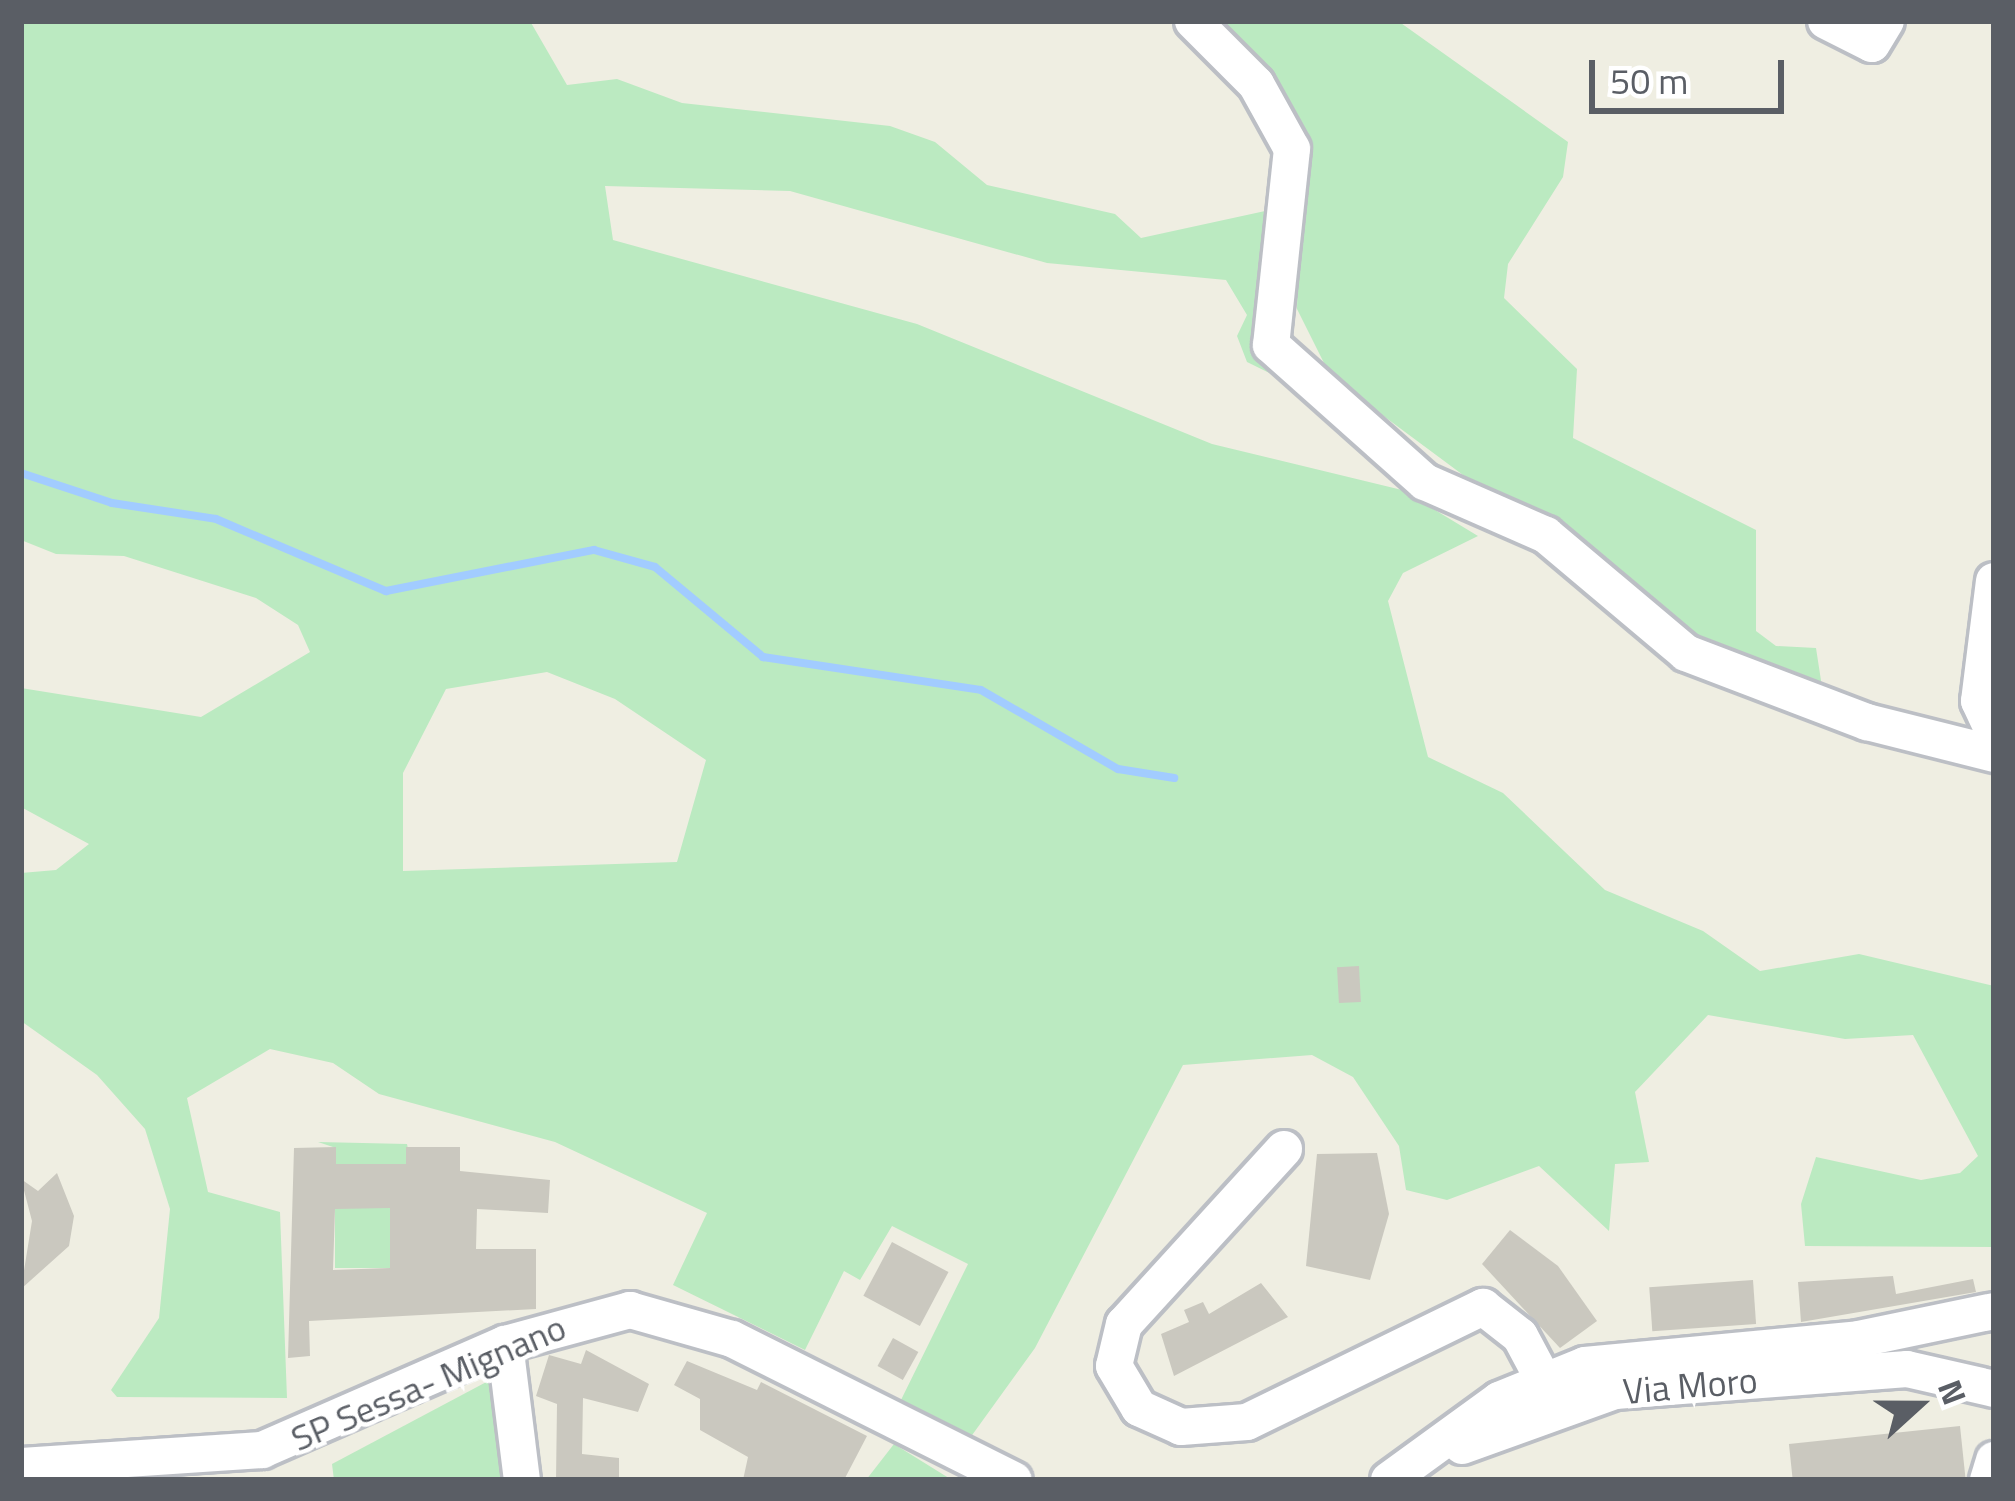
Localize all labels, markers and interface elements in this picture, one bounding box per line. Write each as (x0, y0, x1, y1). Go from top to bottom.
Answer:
scale bar (1595, 36, 1790, 110)
text: 50 m (1610, 53, 1688, 108)
street label: SP Sessa- Mignano (284, 1305, 572, 1459)
north arrow (1859, 1345, 1979, 1465)
street label: Via Moro (1621, 1358, 1759, 1412)
text: N (1925, 1372, 1980, 1412)

